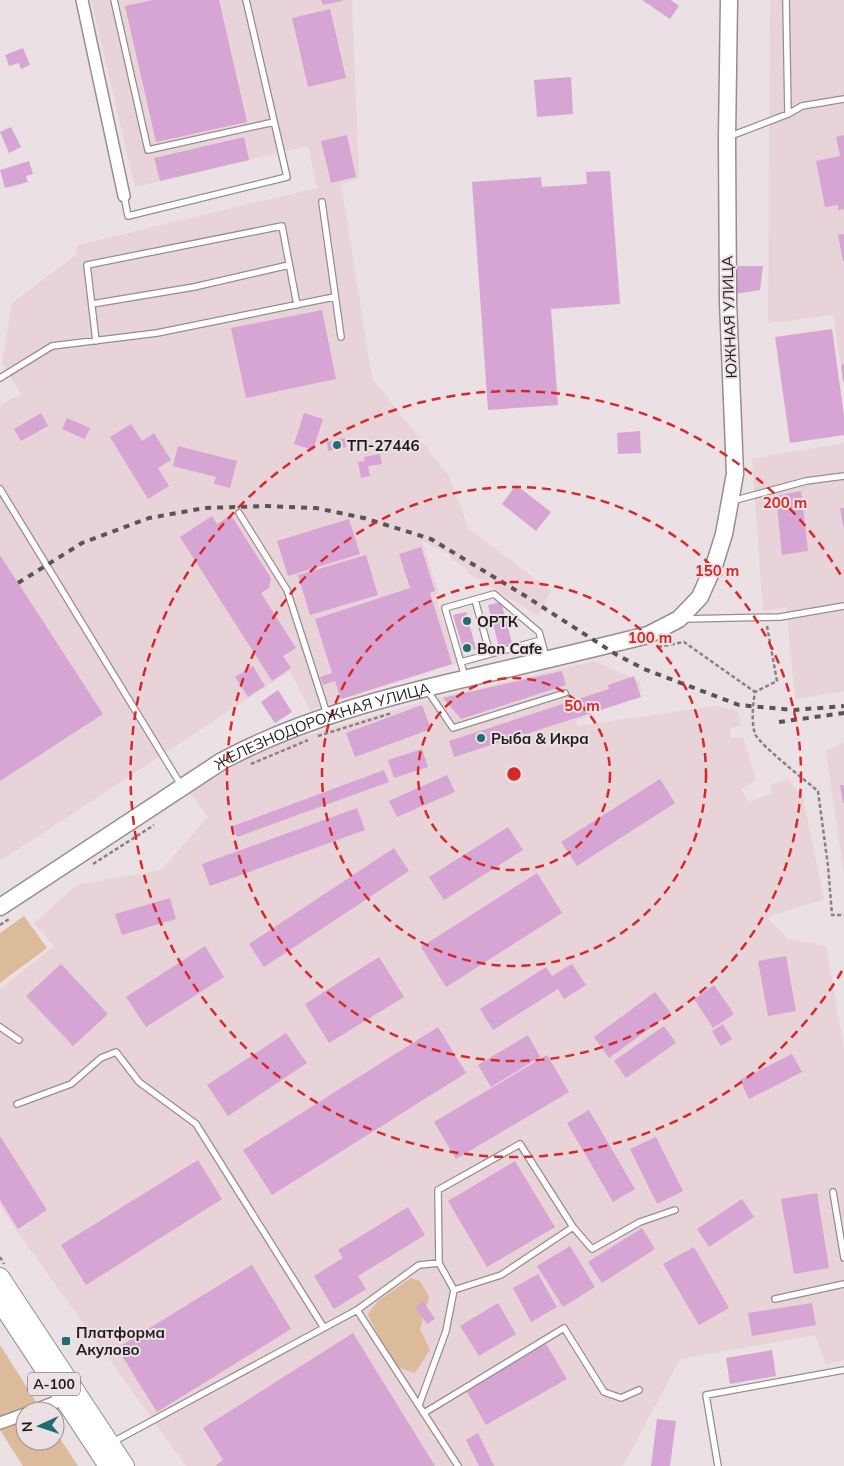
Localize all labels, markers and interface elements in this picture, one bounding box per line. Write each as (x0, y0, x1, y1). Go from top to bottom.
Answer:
street label: ЮЖНАЯ УЛИЦА (717, 255, 741, 379)
place label: ТП-27446 (347, 436, 419, 455)
marker: ТП-27446 (331, 439, 343, 451)
text: 200 m (763, 493, 807, 512)
text: 150 m (695, 561, 739, 580)
place label: ОРТК (477, 612, 519, 631)
marker: ОРТК (461, 615, 473, 627)
text: 100 m (628, 628, 672, 647)
place label: Bon Cafe (477, 639, 542, 658)
marker: Bon Cafe (461, 642, 473, 654)
street label: ЖЕЛЕЗНОДОРОЖНАЯ УЛИЦА (210, 678, 432, 773)
text: 50 m (564, 696, 600, 715)
place label: Рыба & Икра (491, 729, 589, 748)
marker: Рыба & Икра (475, 732, 487, 744)
centre of rings (505, 765, 523, 783)
place label: Платформа Акулово (76, 1323, 165, 1359)
marker: Платформа Акулово (60, 1335, 72, 1347)
road number: А-100 (28, 1372, 80, 1396)
north arrow (15, 1401, 65, 1451)
text: N (18, 1421, 36, 1432)

